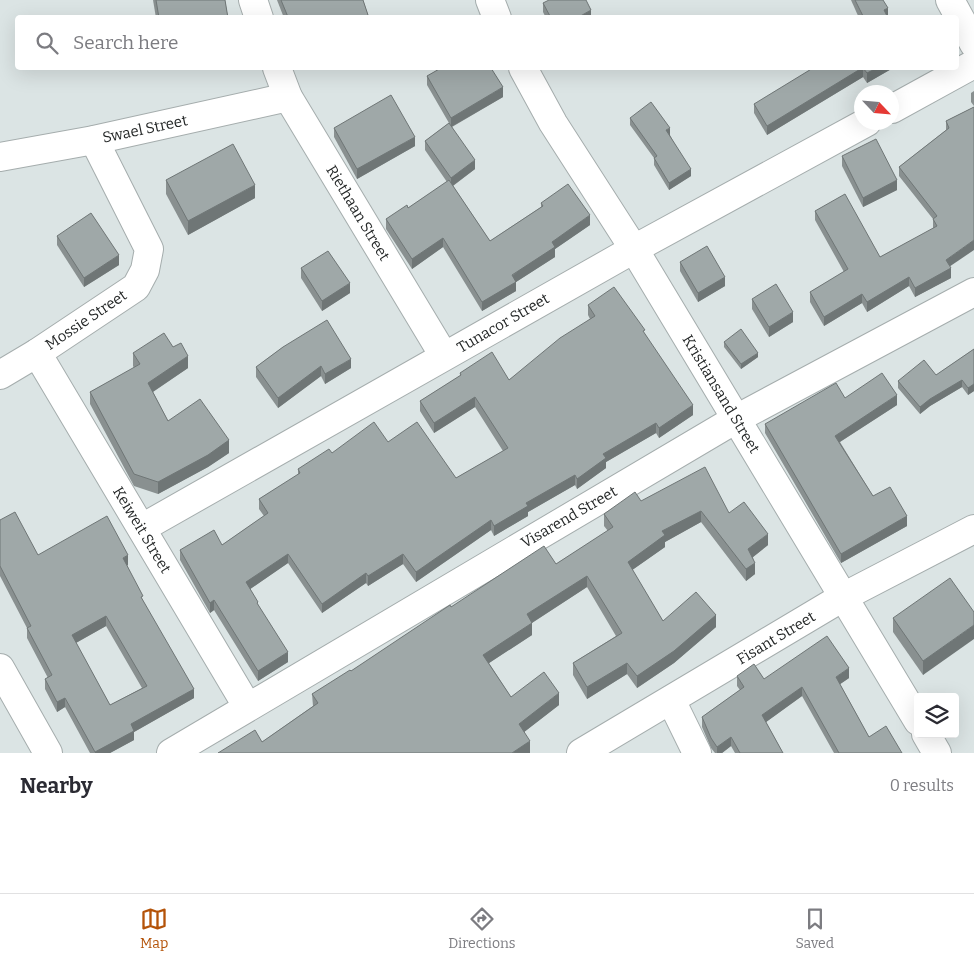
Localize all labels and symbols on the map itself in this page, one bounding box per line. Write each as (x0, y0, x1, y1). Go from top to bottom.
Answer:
north arrow (854, 85, 899, 130)
street label: Swael Street (101, 111, 190, 147)
street label: Riethaan Street (322, 162, 394, 264)
street label: Mossie Street (42, 286, 131, 354)
street label: Tunacor Street (454, 289, 553, 357)
street label: Kristiansand Street (679, 332, 764, 457)
street label: Visarend Street (518, 482, 621, 552)
street label: Keiweit Street (109, 484, 175, 577)
street label: Fisant Street (734, 607, 819, 668)

